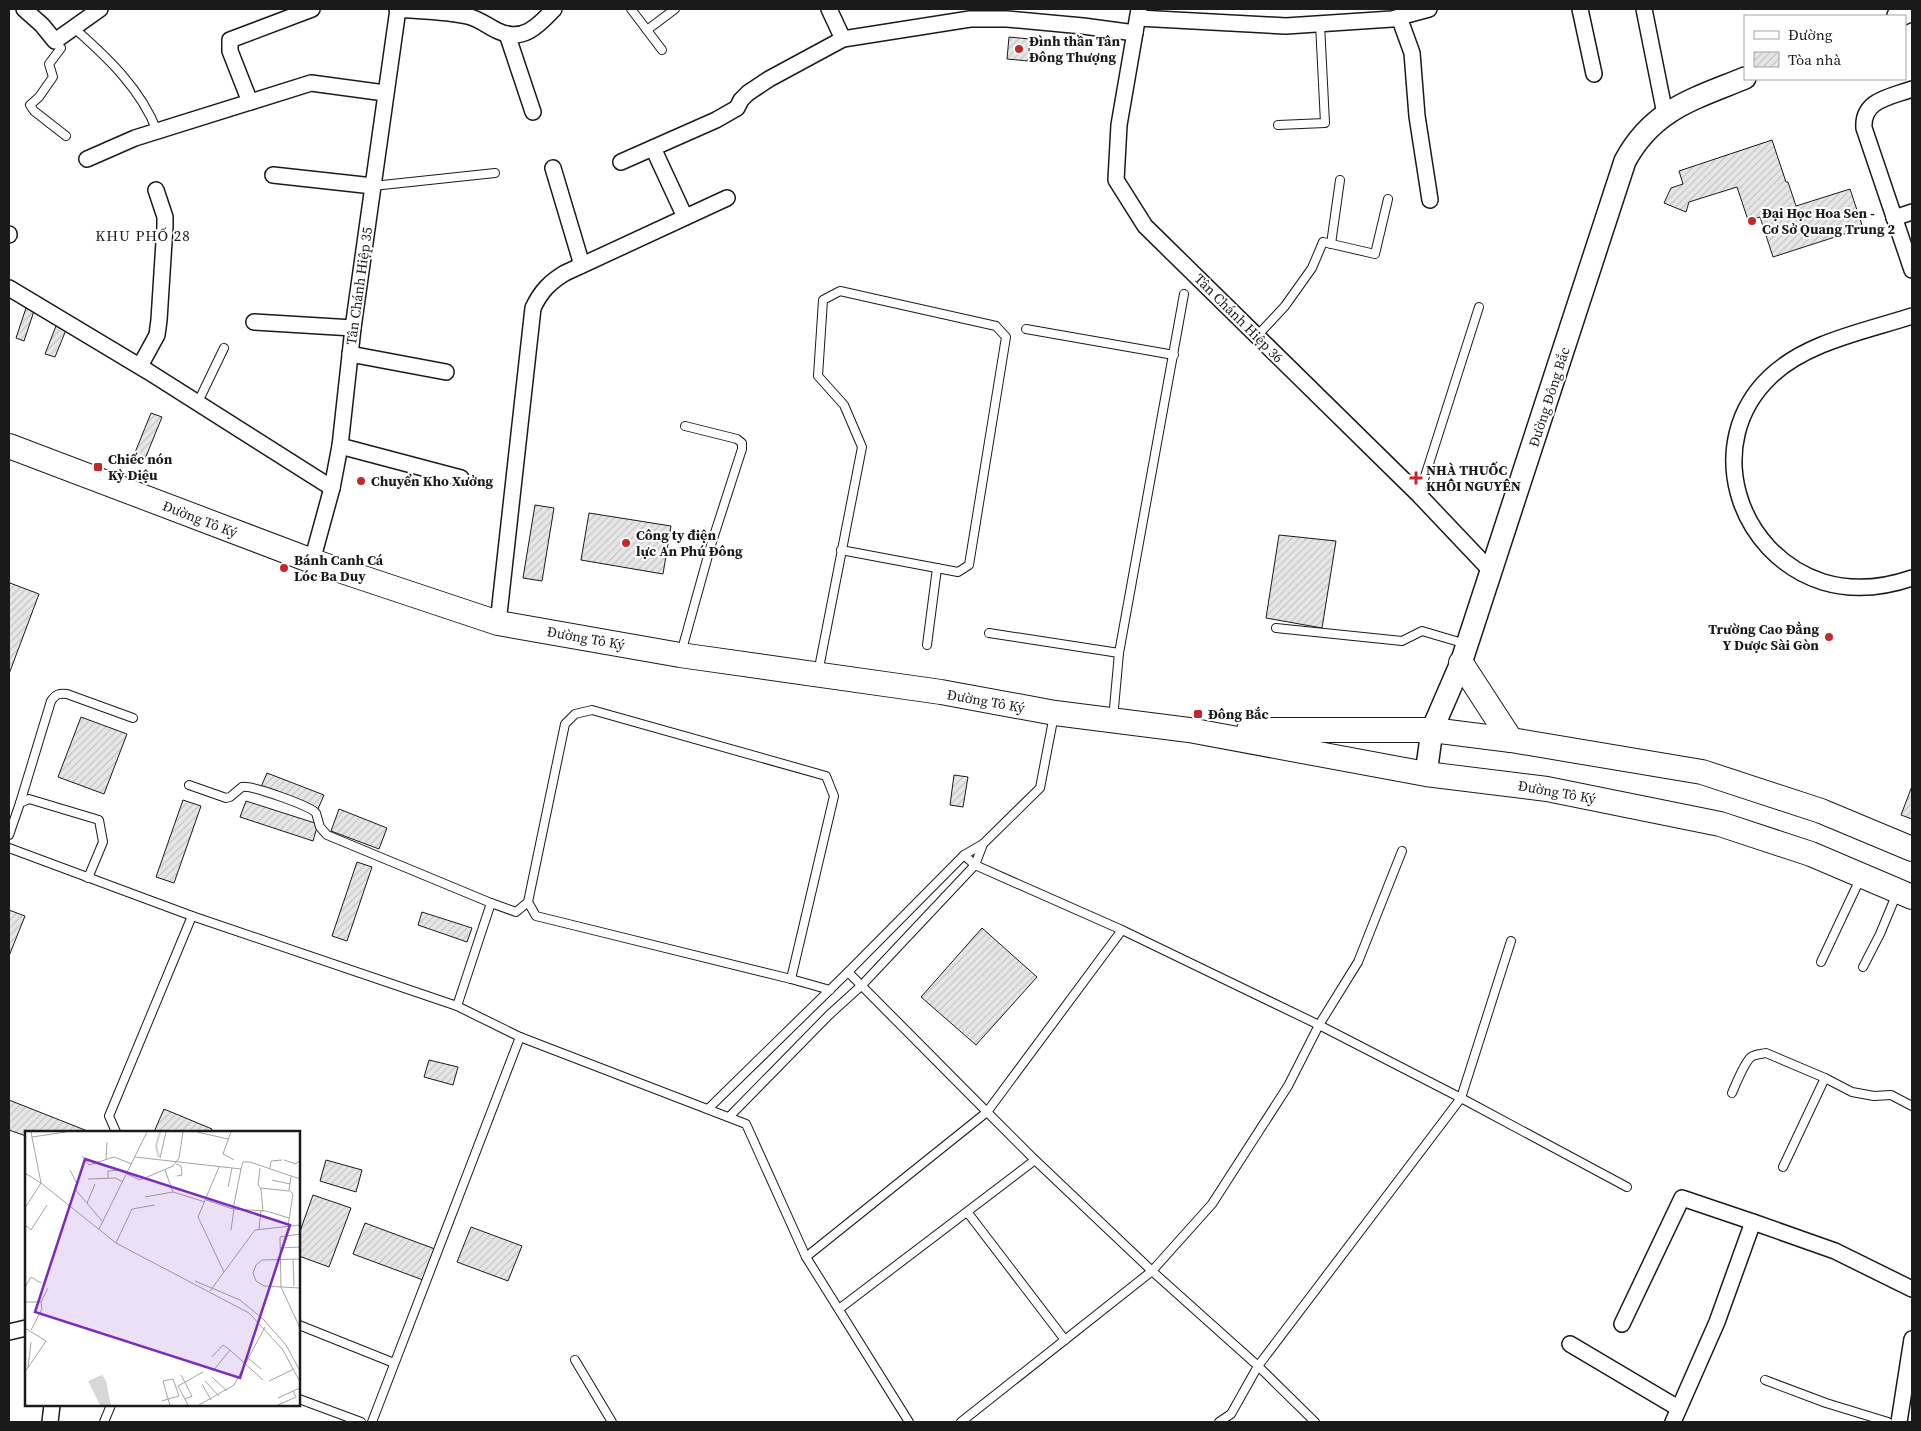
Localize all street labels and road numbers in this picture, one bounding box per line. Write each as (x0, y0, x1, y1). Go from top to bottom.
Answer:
street label: Tân Chánh Hiệp 35 (341, 226, 377, 346)
street label: Tân Chánh Hiệp 36 (1190, 269, 1288, 367)
street label: Đường Đông Bắc (1523, 344, 1575, 450)
street label: Đường Tô Ký (160, 496, 241, 543)
street label: Đường Tô Ký (545, 621, 627, 655)
street label: Đường Tô Ký (945, 684, 1027, 718)
street label: Đường Tô Ký (1516, 775, 1598, 809)

